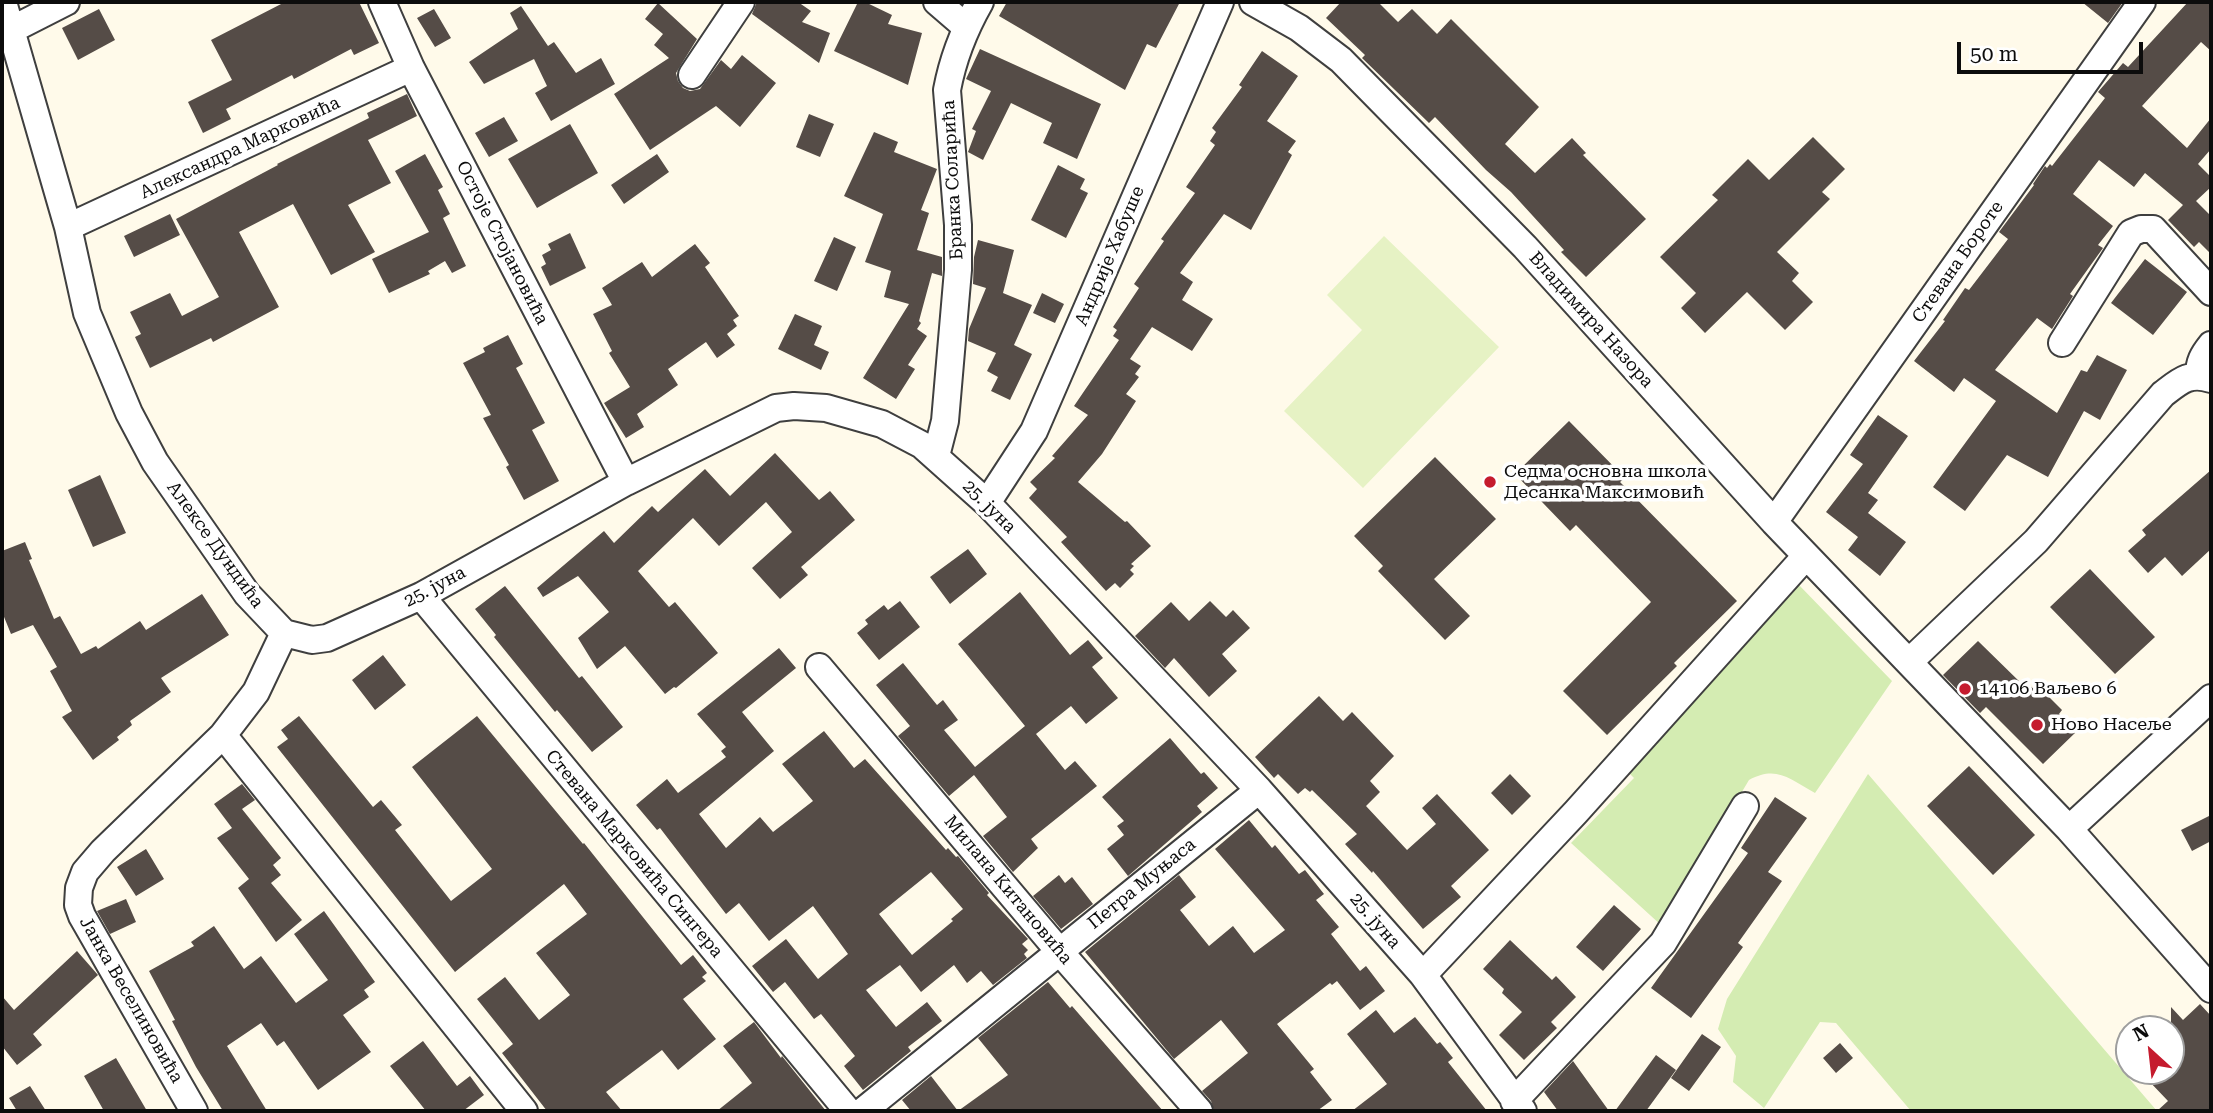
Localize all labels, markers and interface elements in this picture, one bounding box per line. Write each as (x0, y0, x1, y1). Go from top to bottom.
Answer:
scale bar (1961, 28, 2146, 72)
text: 50 m (1970, 42, 2018, 66)
street label: Александра Марковића (137, 92, 343, 204)
street label: Бранка Соларића (938, 99, 968, 261)
street label: Остоје Стојановића (451, 158, 553, 328)
street label: Андрије Хабуше (1071, 183, 1149, 329)
street label: Стевана Бороте (1908, 197, 2008, 327)
street label: Владимира Назора (1524, 248, 1658, 392)
place label: Седма основна школа Десанка Максимовић (1504, 461, 1707, 504)
marker: Седма основна школа Десанка Максимовић (1482, 474, 1498, 490)
street label: 25. јуна (958, 476, 1020, 538)
street label: Алексе Дундића (162, 478, 268, 612)
street label: 25. јуна (401, 562, 469, 612)
place label: 14106 Ваљево 6 (1979, 678, 2117, 700)
marker: 14106 Ваљево 6 (1957, 681, 1973, 697)
place label: Ново Насеље (2051, 714, 2172, 736)
marker: Ново Насеље (2029, 717, 2045, 733)
street label: Стевана Марковића Сингера (541, 746, 727, 962)
street label: Милана Китановића (939, 811, 1077, 969)
street label: Петра Муњаса (1084, 834, 1200, 934)
street label: 25. јуна (1345, 889, 1405, 953)
street label: Јанка Веселиновића (75, 913, 187, 1087)
north arrow (2115, 1015, 2185, 1085)
text: N (2129, 1019, 2153, 1046)

